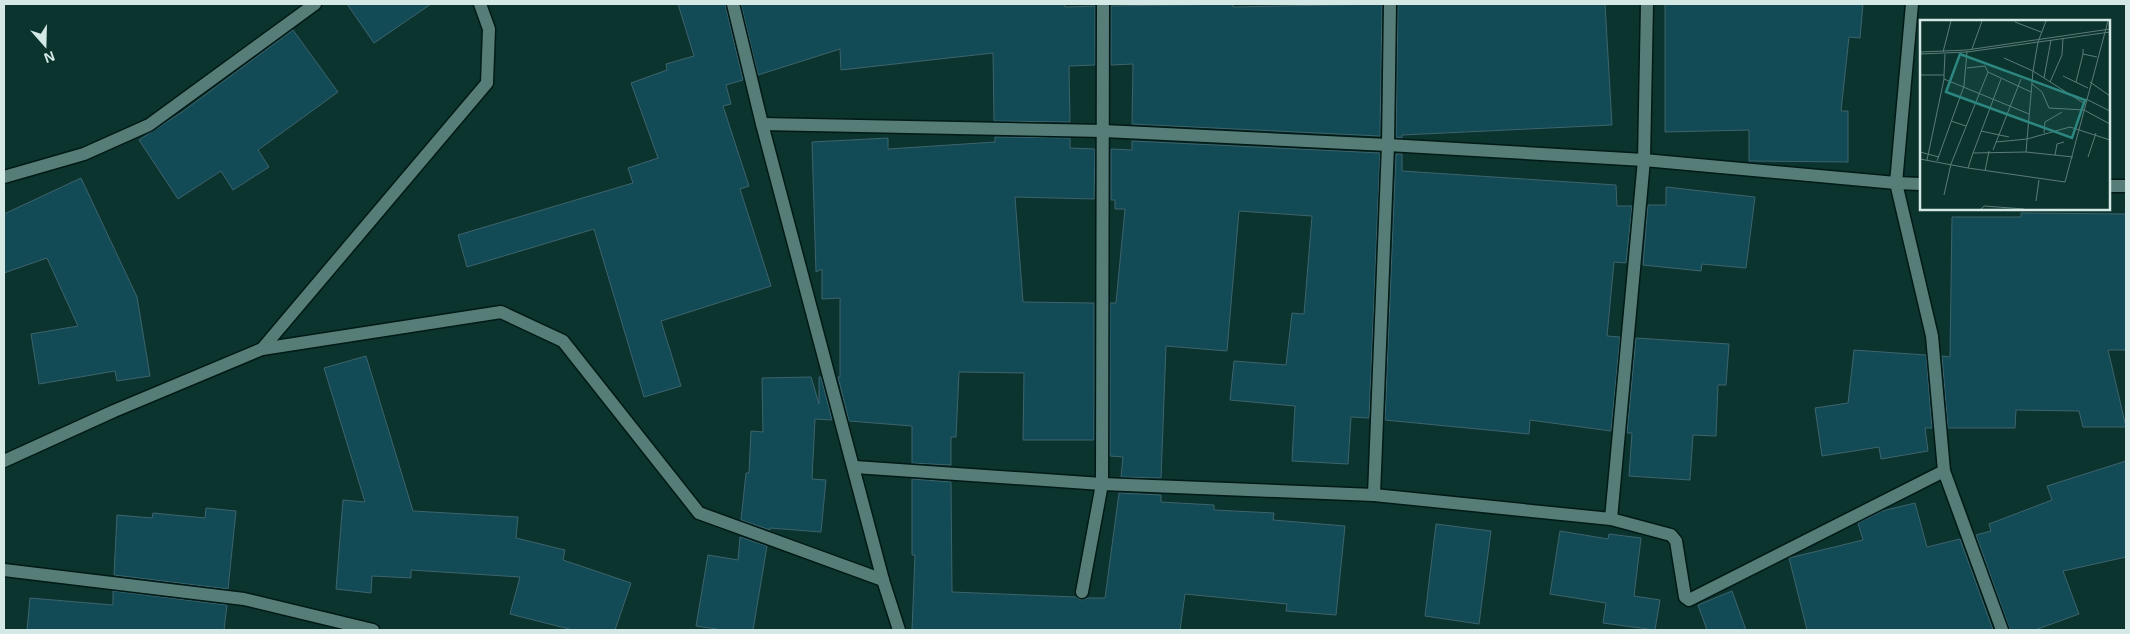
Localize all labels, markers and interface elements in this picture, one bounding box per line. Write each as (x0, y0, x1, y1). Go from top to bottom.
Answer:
north arrow (20, 20, 70, 70)
inset map (1920, 20, 2110, 210)
text: N (42, 48, 57, 66)

